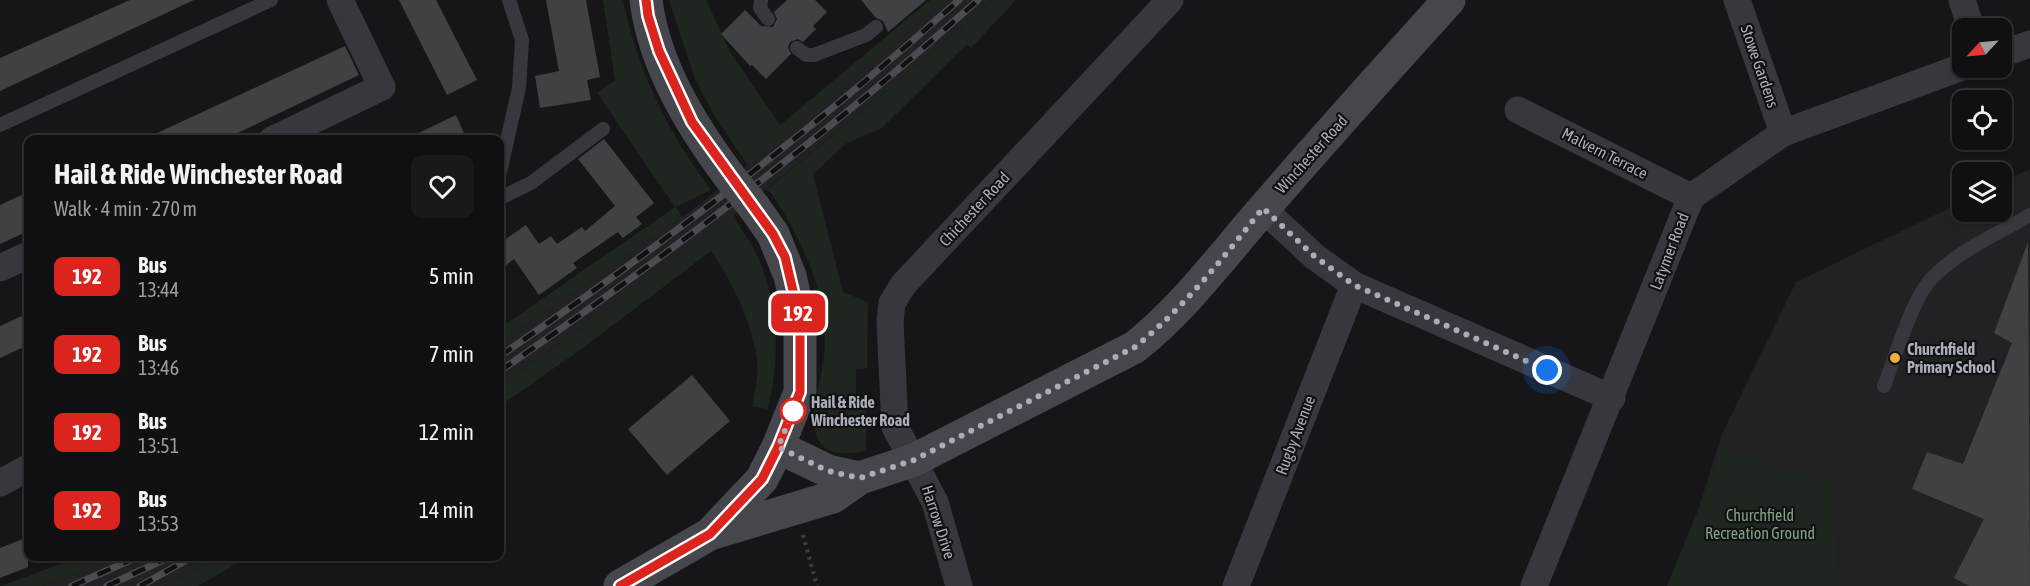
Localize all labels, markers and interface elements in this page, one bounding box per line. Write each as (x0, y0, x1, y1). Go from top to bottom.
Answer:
north arrow (1952, 18, 2012, 78)
map controls (1952, 18, 2012, 222)
street label: Stowe Gardens (1737, 22, 1783, 110)
button: locate (1952, 90, 2012, 150)
street label: Winchester Road (1271, 111, 1351, 197)
street label: Malvern Terrace (1559, 124, 1651, 182)
button: heart (411, 155, 474, 218)
text: Hail & Ride Winchester Road (54, 158, 343, 190)
button: layers (1952, 162, 2012, 222)
street label: Chichester Road (935, 168, 1013, 250)
text: Walk · 4 min · 270 m (54, 197, 197, 220)
street label: Latymer Road (1646, 210, 1693, 292)
text: Bus (138, 252, 167, 278)
text: 5 min (429, 263, 474, 289)
text: 192 (72, 264, 102, 288)
text: 13:44 (138, 278, 179, 301)
line badge: 192 (764, 294, 832, 332)
text: 192 (783, 301, 813, 325)
text: Bus (138, 330, 167, 356)
place label: Churchfield Primary School (1907, 340, 1996, 376)
text: 7 min (429, 341, 474, 367)
text: 192 (72, 342, 102, 366)
marker: Churchfield Primary School (1888, 351, 1902, 365)
your location (1532, 355, 1562, 385)
text: 13:46 (138, 356, 179, 379)
place label: Hail & Ride Winchester Road (810, 393, 910, 429)
street label: Rugby Avenue (1272, 393, 1319, 477)
marker: Hail & Ride Winchester Road (780, 398, 806, 424)
text: Bus (138, 408, 167, 434)
text: 12 min (419, 419, 474, 445)
text: 192 (72, 420, 102, 444)
text: 13:51 (138, 434, 179, 457)
street label: Harrow Drive (919, 483, 959, 561)
text: Bus (138, 486, 167, 512)
text: 14 min (419, 497, 474, 523)
text: 192 (72, 498, 102, 522)
park label: Churchfield Recreation Ground (1705, 506, 1815, 542)
text: 13:53 (138, 512, 179, 535)

